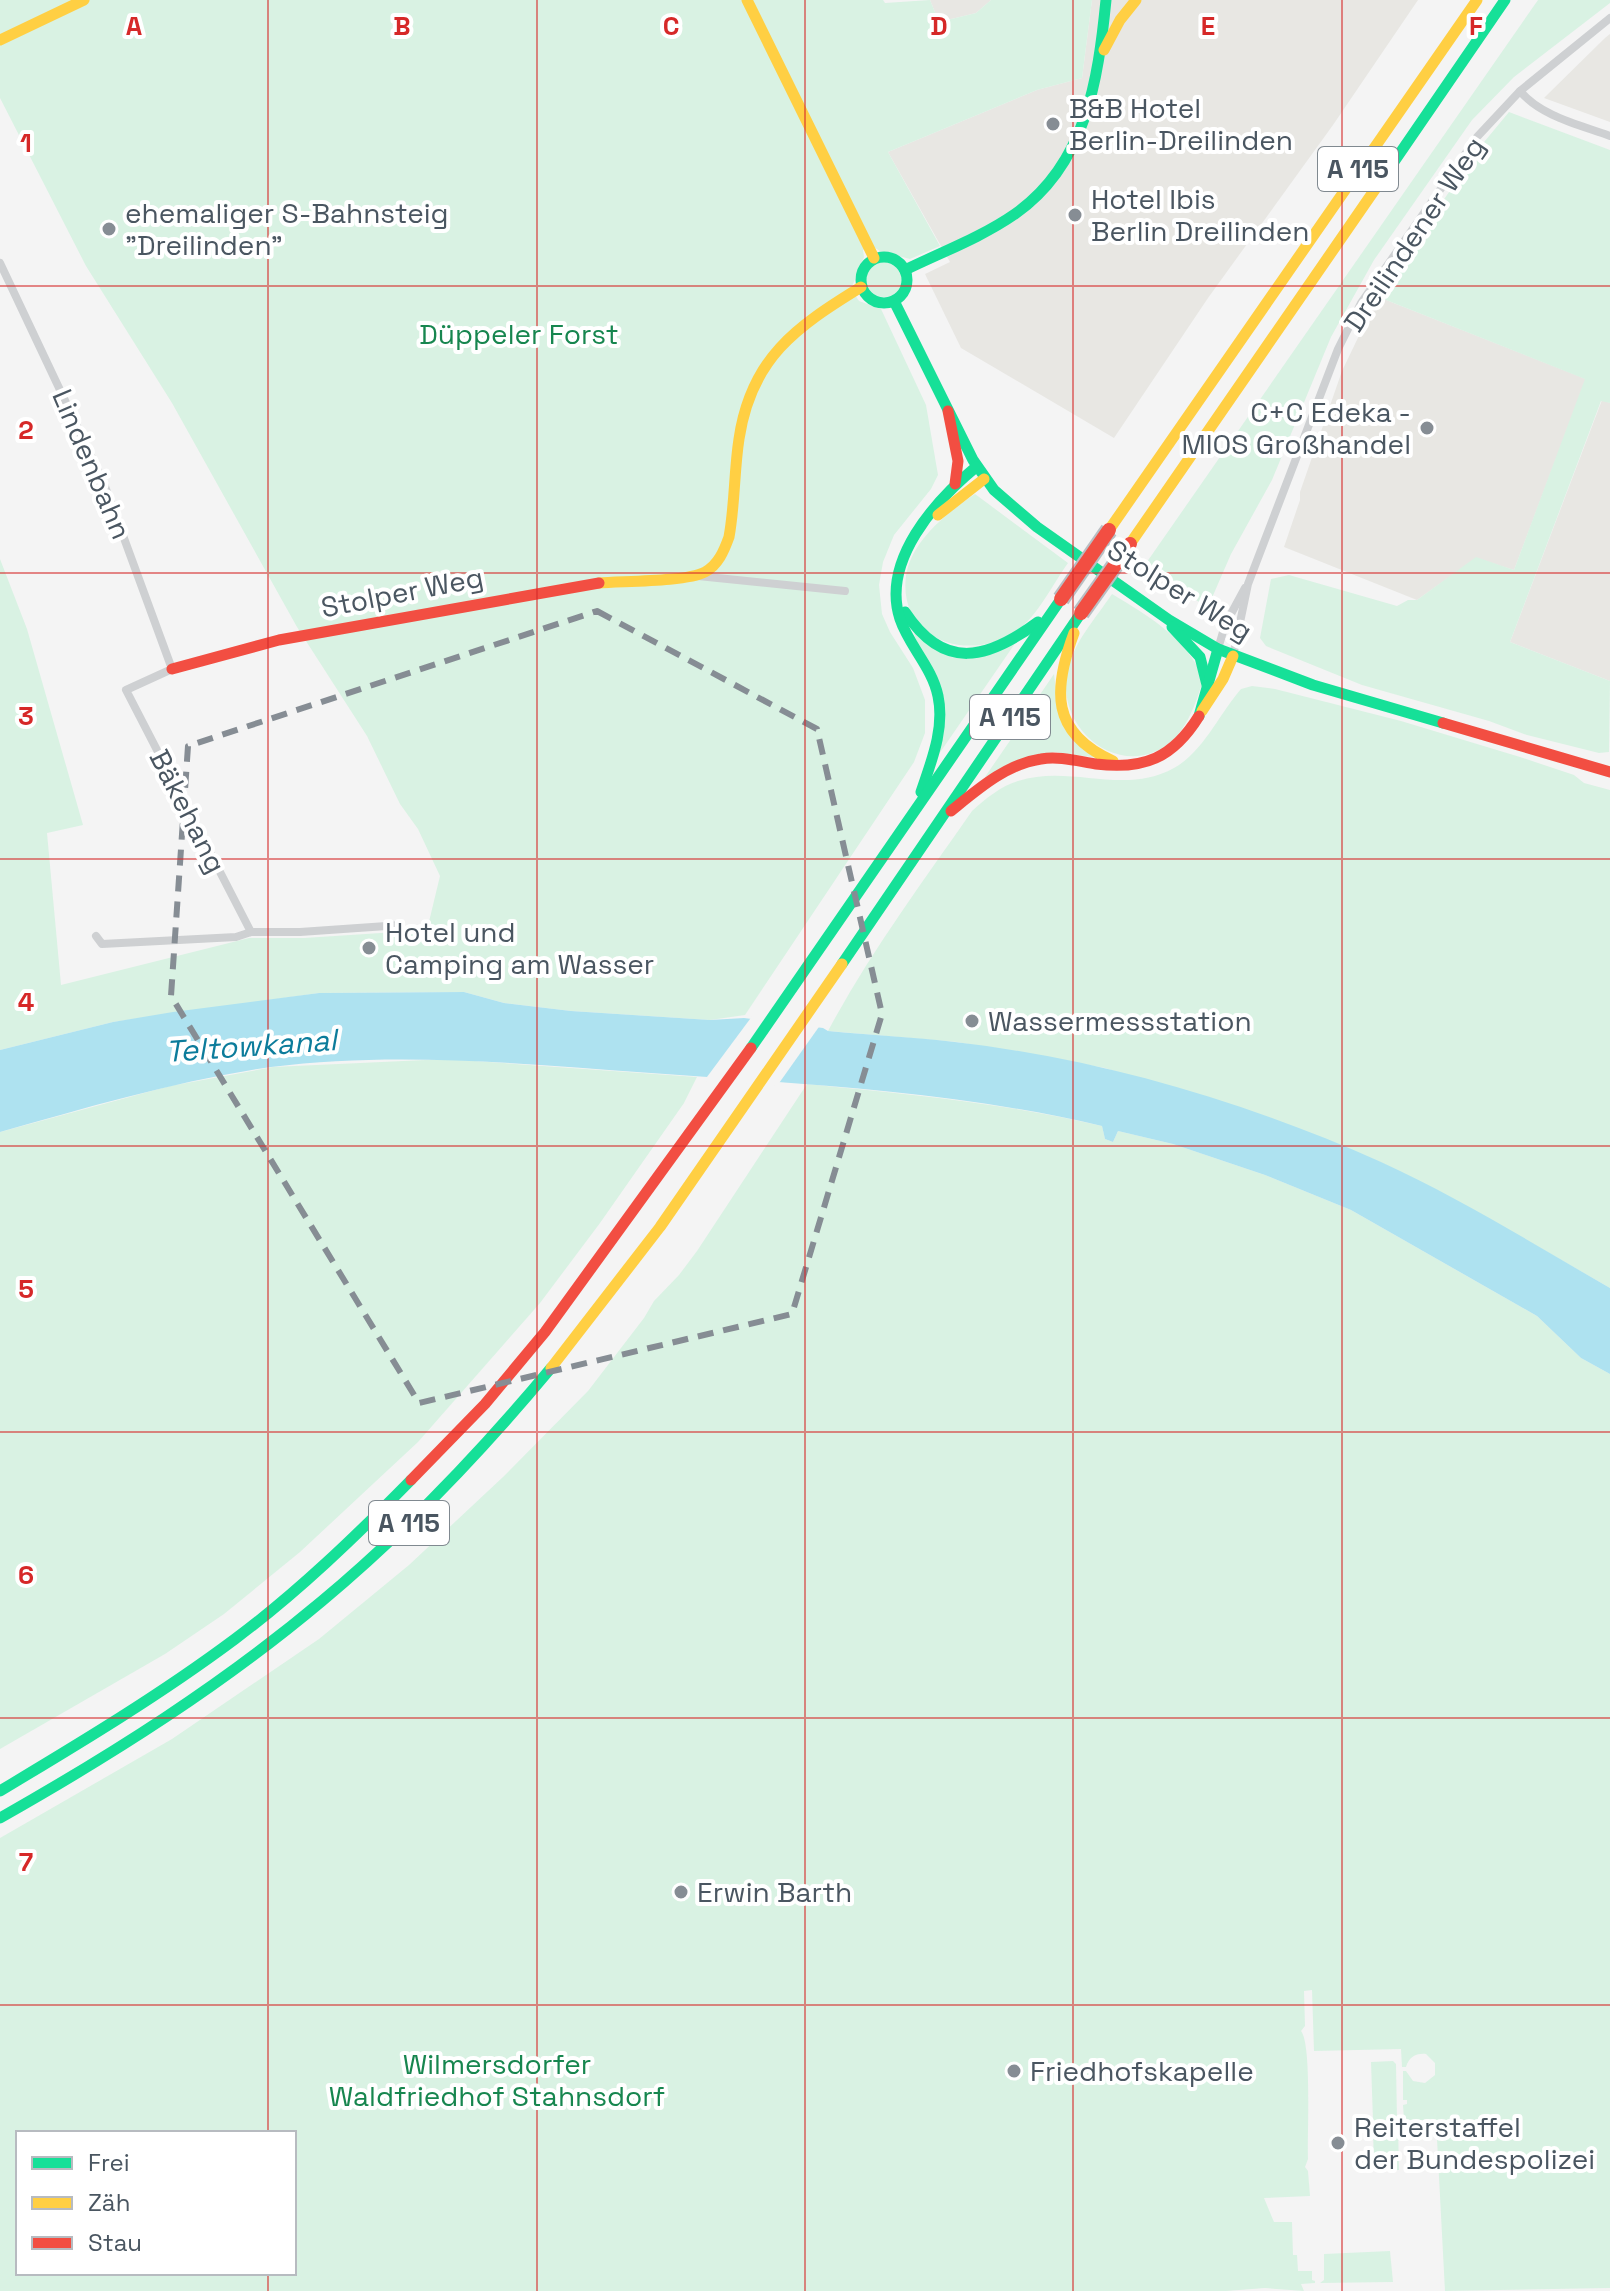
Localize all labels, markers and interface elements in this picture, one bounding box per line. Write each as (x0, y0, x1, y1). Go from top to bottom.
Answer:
text: A (126, 9, 143, 43)
text: B (393, 9, 411, 43)
text: C (663, 9, 679, 43)
text: D (930, 9, 948, 43)
text: E (1201, 9, 1215, 43)
text: F (1469, 9, 1483, 43)
place label: B&B Hotel Berlin-Dreilinden (1069, 90, 1293, 158)
marker: B&B Hotel Berlin-Dreilinden (1044, 115, 1062, 133)
text: 1 (20, 126, 32, 160)
street label: Dreilindener Weg (1335, 130, 1493, 338)
road number: A 115 (1318, 147, 1398, 191)
place label: Hotel Ibis Berlin Dreilinden (1091, 181, 1309, 249)
place label: ehemaliger S-Bahnsteig "Dreilinden" (125, 195, 449, 263)
marker: Hotel Ibis Berlin Dreilinden (1066, 206, 1084, 224)
marker: ehemaliger S-Bahnsteig "Dreilinden" (100, 220, 118, 238)
park label: Düppeler Forst (419, 316, 619, 352)
street label: Lindenbahn (44, 384, 140, 544)
place label: C+C Edeka - MIOS Großhandel (1182, 394, 1411, 462)
text: 2 (18, 413, 34, 447)
marker: C+C Edeka - MIOS Großhandel (1418, 419, 1436, 437)
street label: Stolper Weg (1101, 531, 1259, 649)
street label: Stolper Weg (318, 559, 486, 625)
road number: A 115 (970, 695, 1050, 739)
text: 3 (18, 699, 34, 733)
street label: Bäkehang (142, 743, 234, 879)
place label: Hotel und Camping am Wasser (385, 914, 654, 982)
marker: Hotel und Camping am Wasser (360, 939, 378, 957)
text: 4 (18, 985, 34, 1019)
place label: Wassermessstation (988, 1003, 1252, 1039)
marker: Wassermessstation (963, 1012, 981, 1030)
water label: Teltowkanal (164, 1020, 341, 1071)
text: 5 (18, 1272, 34, 1306)
road number: A 115 (369, 1501, 449, 1545)
text: 6 (18, 1558, 34, 1592)
text: 7 (19, 1845, 33, 1879)
place label: Erwin Barth (697, 1874, 852, 1910)
marker: Erwin Barth (672, 1883, 690, 1901)
park label: Wilmersdorfer Waldfriedhof Stahnsdorf (329, 2046, 665, 2114)
place label: Friedhofskapelle (1030, 2053, 1254, 2089)
marker: Friedhofskapelle (1005, 2062, 1023, 2080)
place label: Reiterstaffel der Bundespolizei (1354, 2109, 1595, 2177)
legend (16, 2131, 296, 2275)
marker: Reiterstaffel der Bundespolizei (1329, 2134, 1347, 2152)
text: Frei (88, 2147, 130, 2178)
text: Zäh (88, 2187, 130, 2218)
text: Stau (88, 2227, 142, 2258)

